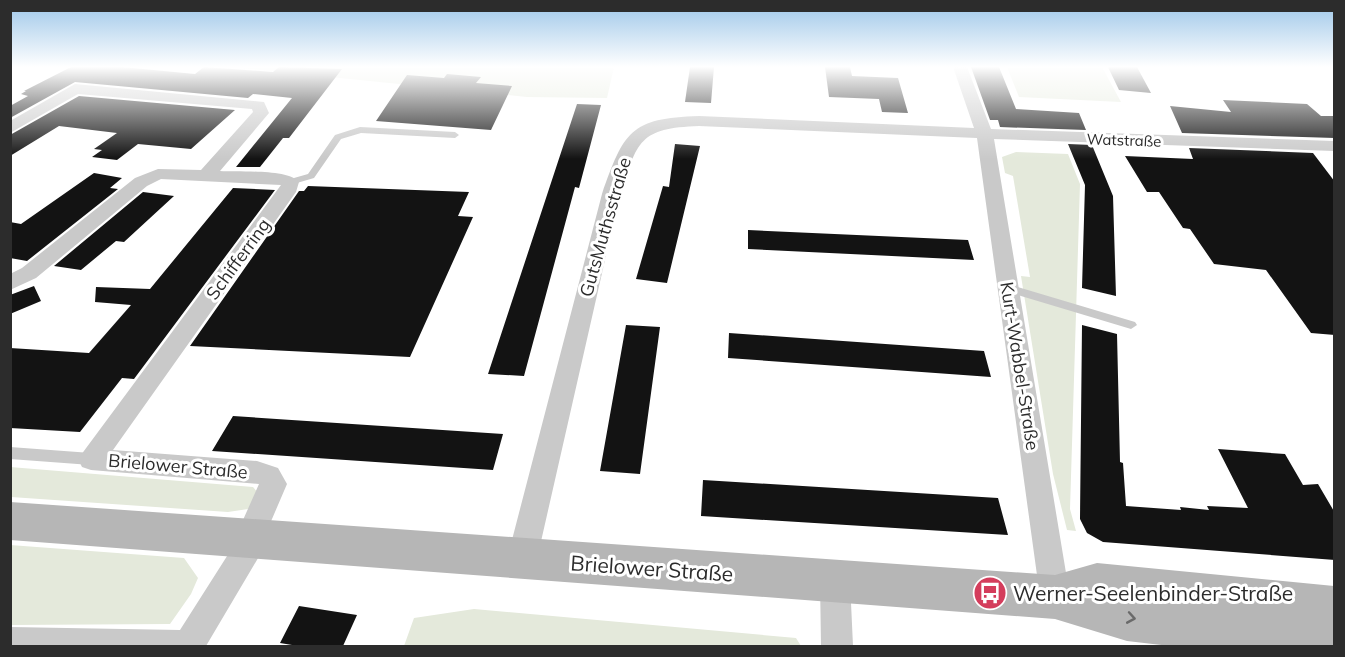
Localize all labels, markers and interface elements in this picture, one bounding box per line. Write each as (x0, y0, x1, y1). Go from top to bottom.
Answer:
street label: Watstraße (1086, 129, 1162, 151)
street label: GutsMuthsstraße (574, 155, 636, 299)
street label: Schifferring (201, 214, 275, 304)
street label: Kurt-Wabbel-Straße (995, 280, 1045, 452)
street label: Brielower Straße (107, 448, 249, 484)
street label: Brielower Straße (570, 549, 734, 587)
bus stop icon: Werner-Seelenbinder-Straße (972, 575, 1008, 611)
place label: Werner-Seelenbinder-Straße (1013, 580, 1293, 606)
one-way arrow (1126, 611, 1136, 624)

